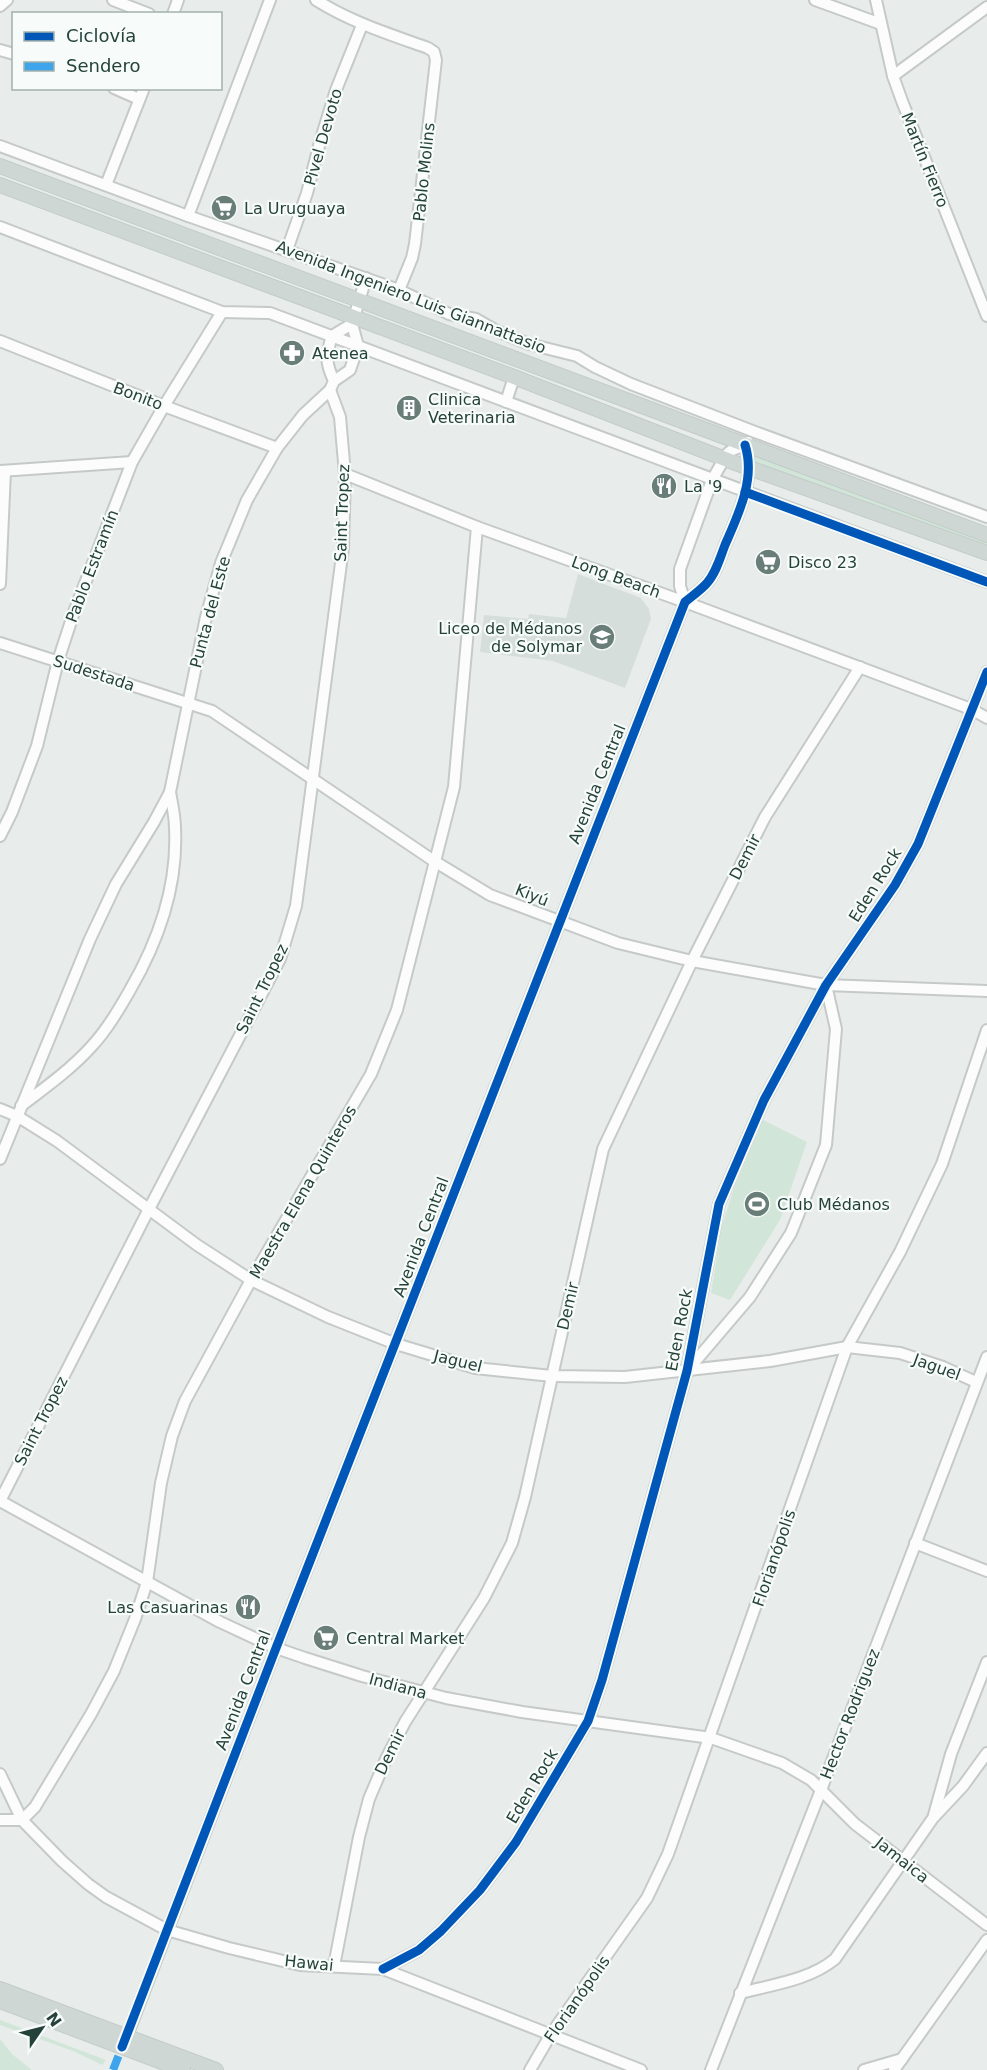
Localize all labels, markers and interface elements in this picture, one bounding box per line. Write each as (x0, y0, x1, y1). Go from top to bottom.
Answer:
legend (12, 12, 222, 90)
text: Ciclovía (66, 25, 136, 46)
text: Sendero (66, 55, 140, 76)
street label: Pivel Devoto (300, 86, 346, 188)
street label: Martín Fierro (897, 110, 953, 210)
street label: Pablo Molins (409, 122, 439, 222)
supermarket icon: La Uruguaya (209, 193, 239, 223)
place label: La Uruguaya (244, 199, 346, 218)
street label: Avenida Ingeniero Luis Giannattasio (273, 237, 549, 357)
pharmacy icon: Atenea (277, 338, 307, 368)
place label: Atenea (312, 344, 369, 363)
street label: Bonito (111, 378, 165, 414)
place label: Clinica Veterinaria (428, 390, 515, 427)
building icon: Clinica Veterinaria (394, 393, 424, 423)
street label: Saint Tropez (331, 464, 353, 562)
restaurant icon: La '9 (649, 471, 679, 501)
place label: La '9 (684, 477, 722, 496)
street label: Pablo Estramín (62, 507, 122, 625)
supermarket icon: Disco 23 (753, 547, 783, 577)
street label: Long Beach (569, 552, 663, 602)
place label: Disco 23 (788, 553, 857, 572)
street label: Punta del Este (186, 554, 234, 670)
place label: Liceo de Médanos de Solymar (438, 619, 582, 656)
school or university icon: Liceo de Médanos de Solymar (587, 622, 617, 652)
street label: Sudestada (51, 651, 137, 695)
street label: Avenida Central (564, 721, 630, 847)
street label: Demir (725, 831, 765, 883)
street label: Eden Rock (845, 844, 906, 925)
street label: Kiyú (512, 880, 552, 910)
street label: Saint Tropez (232, 941, 292, 1037)
street label: Maestra Elena Quinteros (246, 1102, 360, 1282)
street label: Avenida Central (389, 1174, 453, 1300)
sports icon: Club Médanos (742, 1189, 772, 1219)
place label: Club Médanos (777, 1195, 890, 1214)
street label: Demir (553, 1280, 583, 1332)
street label: Eden Rock (662, 1286, 696, 1373)
street label: Jaguel (431, 1346, 484, 1376)
street label: Jaguel (910, 1349, 963, 1384)
street label: Saint Tropez (10, 1373, 72, 1469)
street label: Florianópolis (749, 1507, 799, 1609)
restaurant icon: Las Casuarinas (233, 1592, 263, 1622)
place label: Las Casuarinas (107, 1598, 228, 1617)
supermarket icon: Central Market (311, 1623, 341, 1653)
street label: Avenida Central (211, 1627, 275, 1753)
place label: Central Market (346, 1629, 464, 1648)
street label: Hector Rodriguez (816, 1646, 884, 1782)
street label: Indiana (367, 1669, 429, 1703)
street label: Demir (371, 1726, 409, 1778)
street label: Eden Rock (502, 1745, 562, 1827)
street label: Jamaica (871, 1833, 933, 1887)
street label: Hawai (284, 1951, 334, 1975)
street label: Florianópolis (540, 1952, 614, 2046)
north arrow (12, 1998, 72, 2058)
text: N (42, 2009, 65, 2031)

